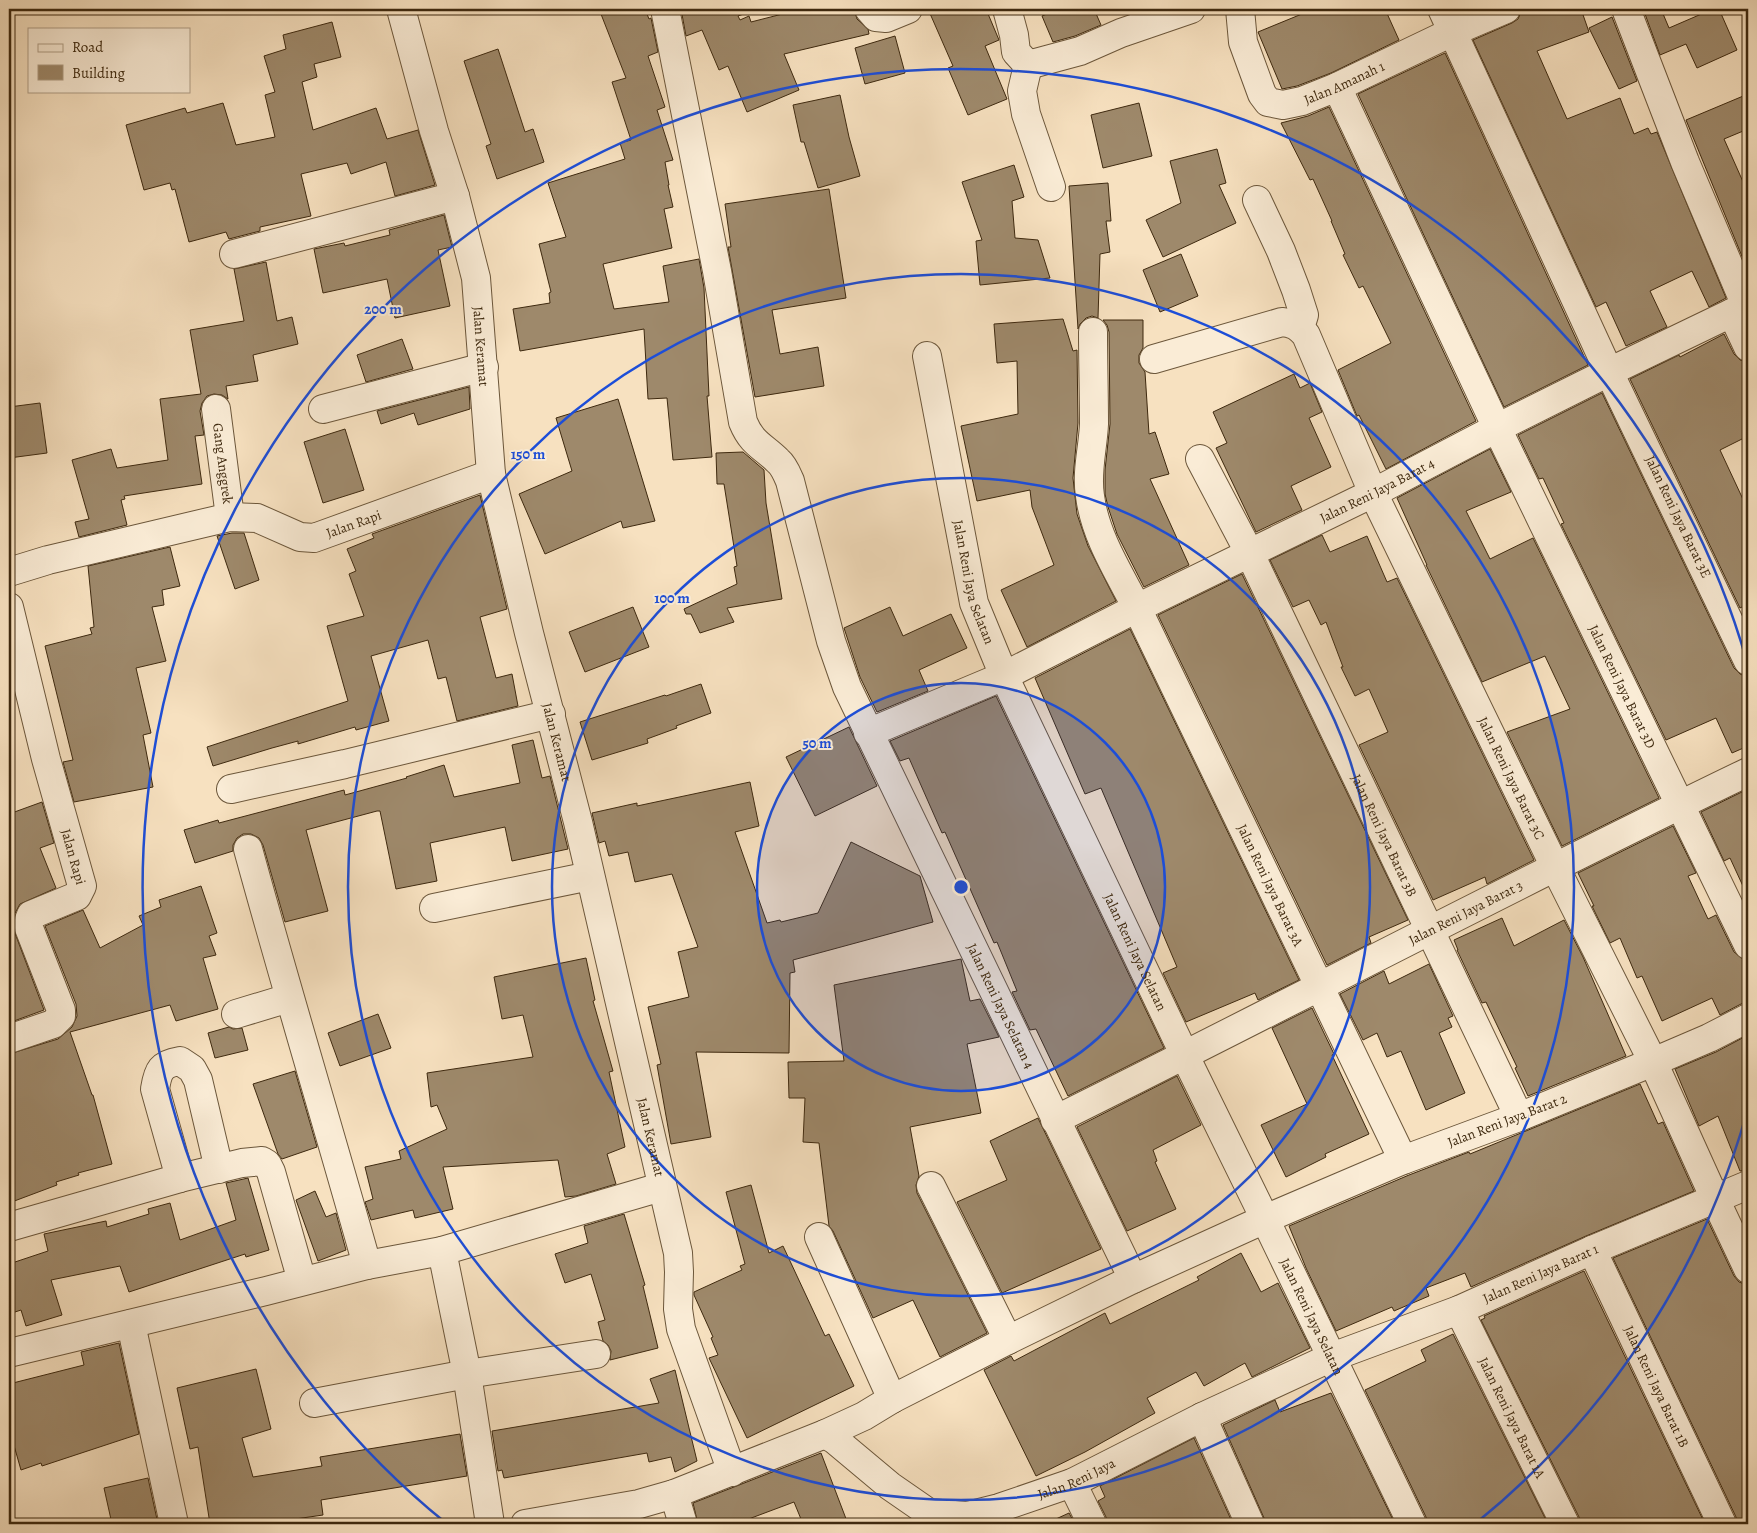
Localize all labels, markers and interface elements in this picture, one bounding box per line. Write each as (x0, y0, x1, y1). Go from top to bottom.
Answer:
legend (28, 28, 190, 92)
text: Road (72, 37, 104, 57)
street label: Jalan Amanah 1 (1301, 57, 1388, 109)
text: Building (72, 63, 125, 83)
text: 200 m (364, 299, 402, 319)
street label: Jalan Keramat (468, 306, 493, 388)
street label: Gang Anggrek (208, 422, 237, 505)
text: 150 m (511, 444, 546, 464)
street label: Jalan Reni Jaya Barat 3E (1641, 452, 1716, 581)
street label: Jalan Reni Jaya Barat 4 (1317, 454, 1438, 528)
street label: Jalan Rapi (324, 505, 384, 543)
street label: Jalan Reni Jaya Selatan (948, 518, 999, 647)
text: 100 m (654, 588, 690, 608)
street label: Jalan Reni Jaya Barat 3D (1584, 622, 1660, 752)
street label: Jalan Keramat (537, 701, 576, 784)
street label: Jalan Reni Jaya Barat 3C (1473, 714, 1549, 843)
text: 50 m (802, 733, 832, 753)
street label: Jalan Reni Jaya Barat 3B (1346, 771, 1421, 900)
street label: Jalan Reni Jaya Barat 3A (1232, 821, 1308, 950)
street label: Jalan Rapi (56, 827, 90, 887)
street label: Jalan Reni Jaya Barat 3 (1405, 876, 1526, 950)
centre of rings (952, 878, 970, 896)
street label: Jalan Reni Jaya Selatan (1099, 890, 1171, 1014)
street label: Jalan Reni Jaya Selatan 4 (962, 940, 1039, 1072)
street label: Jalan Reni Jaya Barat 2 (1445, 1089, 1570, 1152)
street label: Jalan Keramat (632, 1096, 669, 1179)
street label: Jalan Reni Jaya Barat 1 (1480, 1239, 1601, 1308)
street label: Jalan Reni Jaya Selatan (1275, 1255, 1348, 1379)
street label: Jalan Reni Jaya Barat 1B (1619, 1322, 1693, 1451)
street label: Jalan Reni Jaya Barat 1A (1474, 1354, 1550, 1482)
street label: Jalan Reni Jaya (1035, 1453, 1119, 1504)

